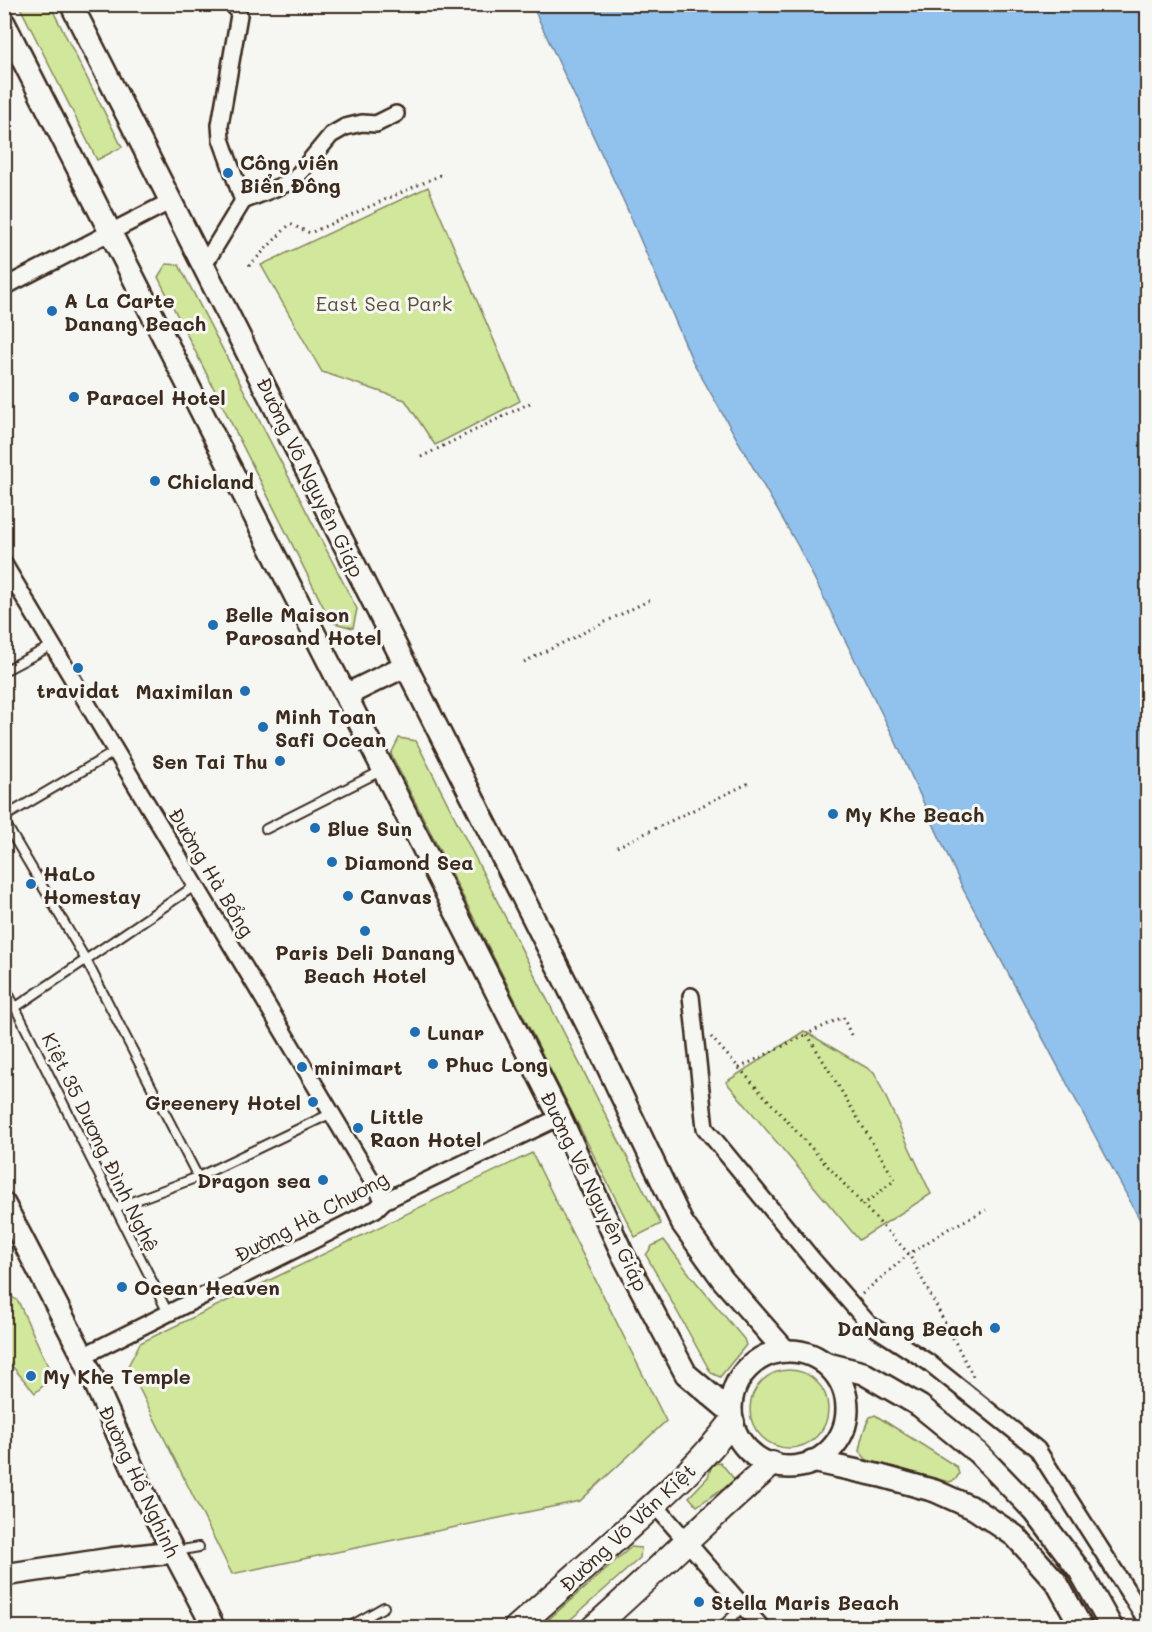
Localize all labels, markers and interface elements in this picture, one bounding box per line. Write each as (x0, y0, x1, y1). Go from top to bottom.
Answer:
place label: Công viên Biển Đông (240, 149, 341, 198)
marker: Công viên Biển Đông (221, 166, 235, 180)
place label: A La Carte Danang Beach (64, 287, 206, 336)
park label: East Sea Park (316, 290, 452, 316)
marker: A La Carte Danang Beach (45, 304, 59, 318)
street label: Đường Võ Nguyên Giáp (251, 373, 371, 581)
place label: Paracel Hotel (86, 384, 226, 410)
marker: Paracel Hotel (67, 390, 81, 404)
place label: Chicland (167, 468, 254, 494)
marker: Chicland (148, 474, 162, 488)
place label: Belle Maison Parosand Hotel (225, 601, 382, 650)
marker: Belle Maison Parosand Hotel (206, 618, 220, 632)
marker: travidat (71, 661, 85, 675)
place label: travidat (37, 677, 120, 703)
place label: Maximilan (135, 678, 233, 704)
marker: Maximilan (238, 684, 252, 698)
place label: Minh Toan Safi Ocean (275, 703, 386, 752)
marker: Minh Toan Safi Ocean (256, 720, 270, 734)
place label: Sen Tai Thu (152, 748, 268, 774)
marker: Sen Tai Thu (273, 754, 287, 768)
place label: My Khe Beach (845, 801, 984, 827)
street label: Đường Hà Bổng (163, 803, 261, 941)
marker: My Khe Beach (826, 807, 840, 821)
place label: Blue Sun (327, 815, 412, 841)
marker: Blue Sun (308, 821, 322, 835)
place label: Diamond Sea (344, 849, 473, 875)
marker: Diamond Sea (325, 855, 339, 869)
place label: HaLo Homestay (43, 860, 141, 909)
marker: HaLo Homestay (24, 877, 38, 891)
place label: Canvas (360, 883, 432, 909)
marker: Canvas (341, 889, 355, 903)
marker: Paris Deli Danang Beach Hotel (358, 924, 372, 938)
place label: Paris Deli Danang Beach Hotel (275, 939, 455, 988)
place label: Lunar (427, 1019, 484, 1045)
marker: Lunar (408, 1025, 422, 1039)
street label: Kiệt 35 Dương Đình Nghệ (37, 1028, 165, 1256)
place label: Phuc Long (445, 1051, 548, 1077)
place label: minimart (314, 1054, 402, 1080)
marker: Phuc Long (426, 1057, 440, 1071)
marker: minimart (295, 1060, 309, 1074)
street label: Đường Võ Nguyên Giáp (535, 1087, 655, 1295)
place label: Greenery Hotel (145, 1089, 301, 1115)
marker: Greenery Hotel (306, 1095, 320, 1109)
place label: Little Raon Hotel (370, 1103, 481, 1152)
marker: Little Raon Hotel (351, 1121, 365, 1135)
street label: Đường Hà Chương (230, 1165, 392, 1267)
place label: Dragon sea (197, 1167, 311, 1193)
marker: Dragon sea (316, 1173, 330, 1187)
place label: Ocean Heaven (134, 1274, 280, 1300)
marker: Ocean Heaven (115, 1280, 129, 1294)
place label: DaNang Beach (837, 1315, 983, 1341)
marker: DaNang Beach (988, 1321, 1002, 1335)
place label: My Khe Temple (43, 1363, 191, 1389)
marker: My Khe Temple (24, 1369, 38, 1383)
street label: Đường Hồ Nghinh (93, 1401, 187, 1561)
street label: Đường Võ Văn Kiệt (553, 1457, 701, 1597)
place label: Stella Maris Beach (711, 1589, 899, 1615)
marker: Stella Maris Beach (692, 1595, 706, 1609)

